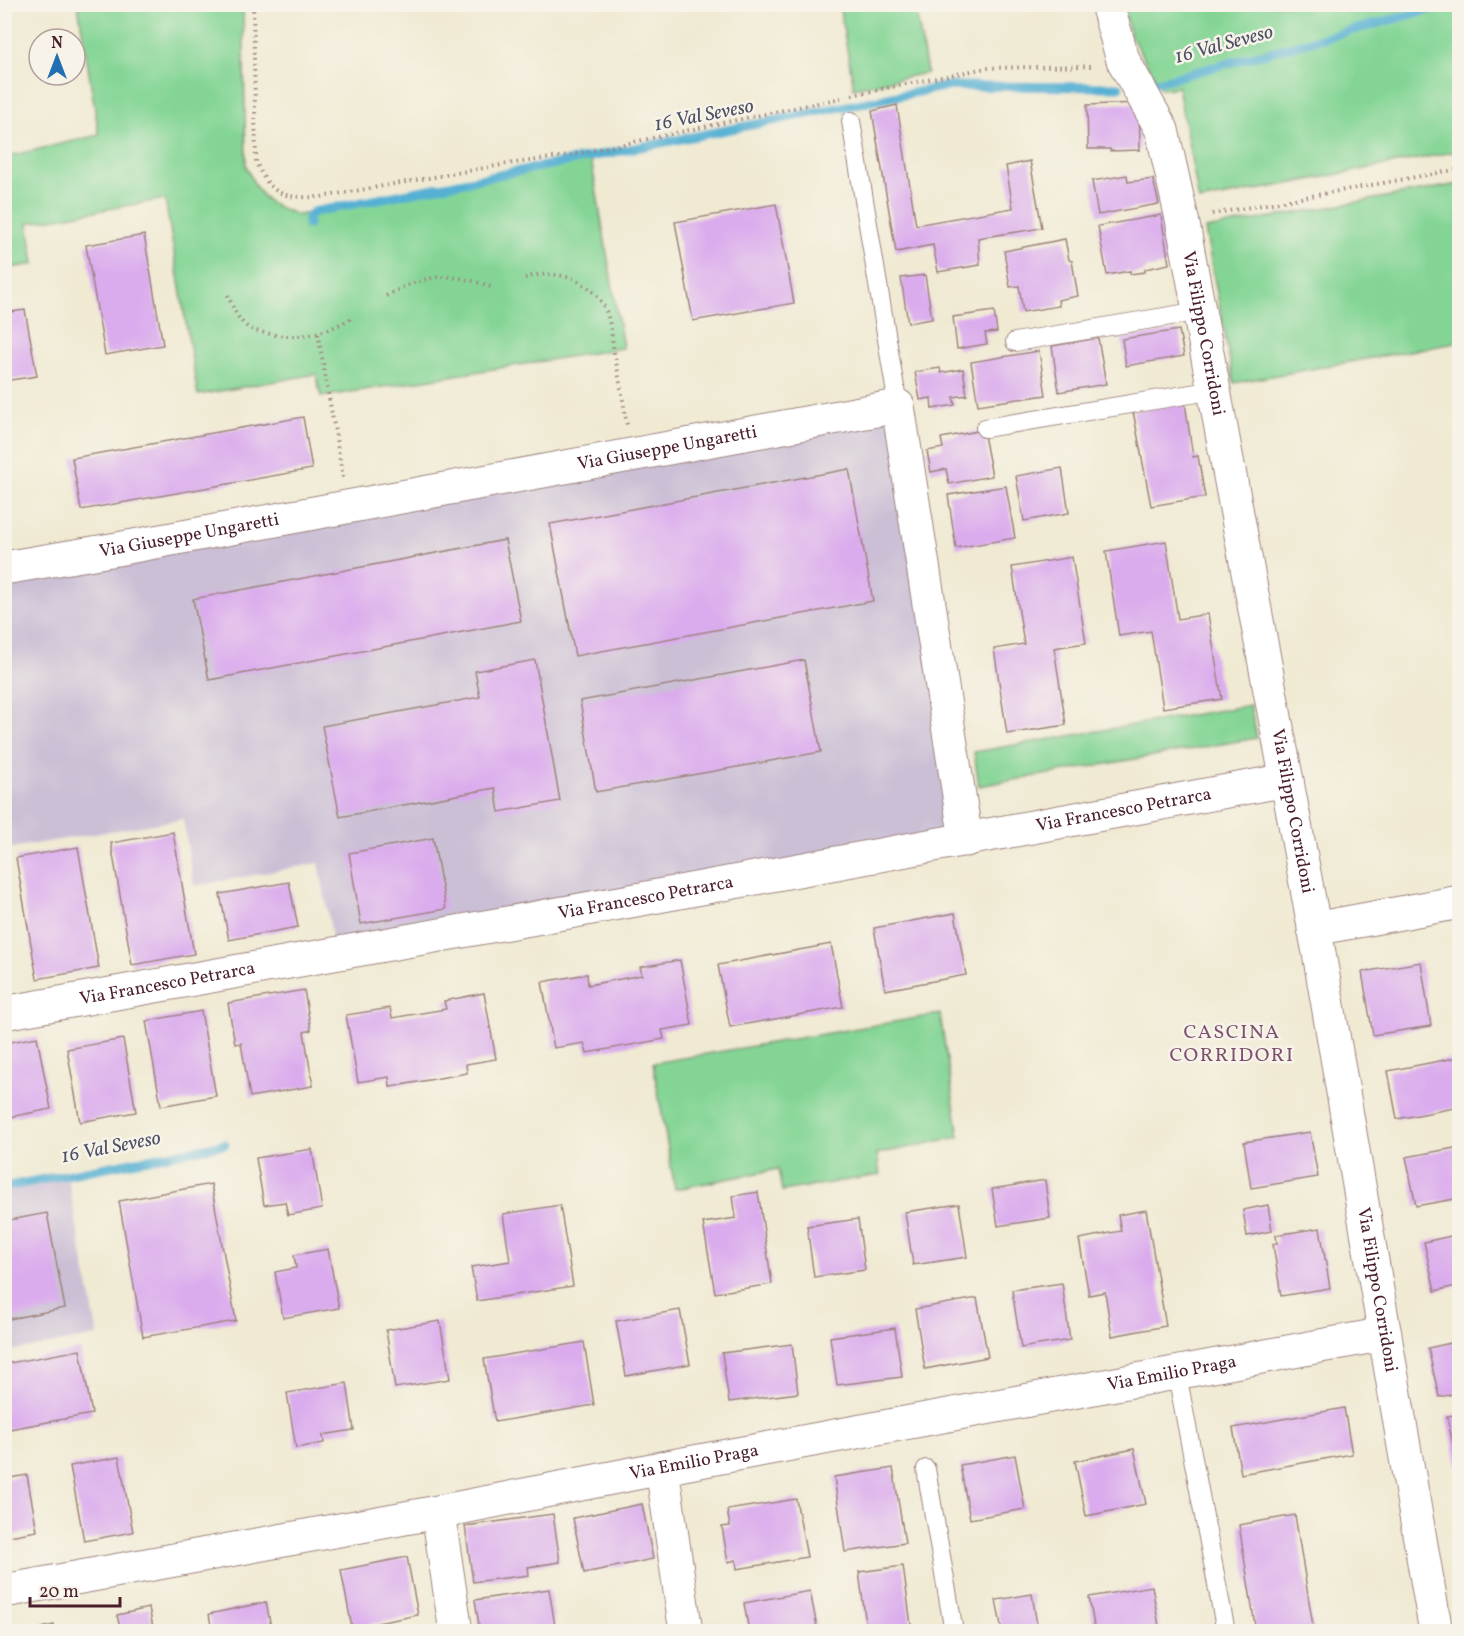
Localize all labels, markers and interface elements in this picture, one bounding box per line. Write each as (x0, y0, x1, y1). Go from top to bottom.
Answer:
water label: 16 Val Seveso (1172, 18, 1276, 72)
north arrow (27, 27, 87, 87)
text: N (51, 33, 63, 55)
water label: 16 Val Seveso (652, 93, 756, 139)
street label: Via Filippo Corridoni (1176, 249, 1231, 418)
street label: Via Giuseppe Ungaretti (575, 420, 759, 477)
street label: Via Giuseppe Ungaretti (97, 507, 281, 564)
street label: Via Filippo Corridoni (1265, 727, 1320, 895)
street label: Via Francesco Petrarca (1034, 782, 1214, 839)
street label: Via Francesco Petrarca (556, 870, 736, 926)
street label: Via Francesco Petrarca (78, 956, 257, 1012)
district label: CASCINA CORRIDORI (1169, 1019, 1295, 1070)
water label: 16 Val Seveso (59, 1125, 163, 1171)
street label: Via Filippo Corridoni (1351, 1205, 1404, 1374)
street label: Via Emilio Praga (1105, 1349, 1239, 1398)
street label: Via Emilio Praga (627, 1438, 761, 1487)
scale bar (30, 1570, 120, 1608)
text: 20 m (39, 1580, 79, 1605)

